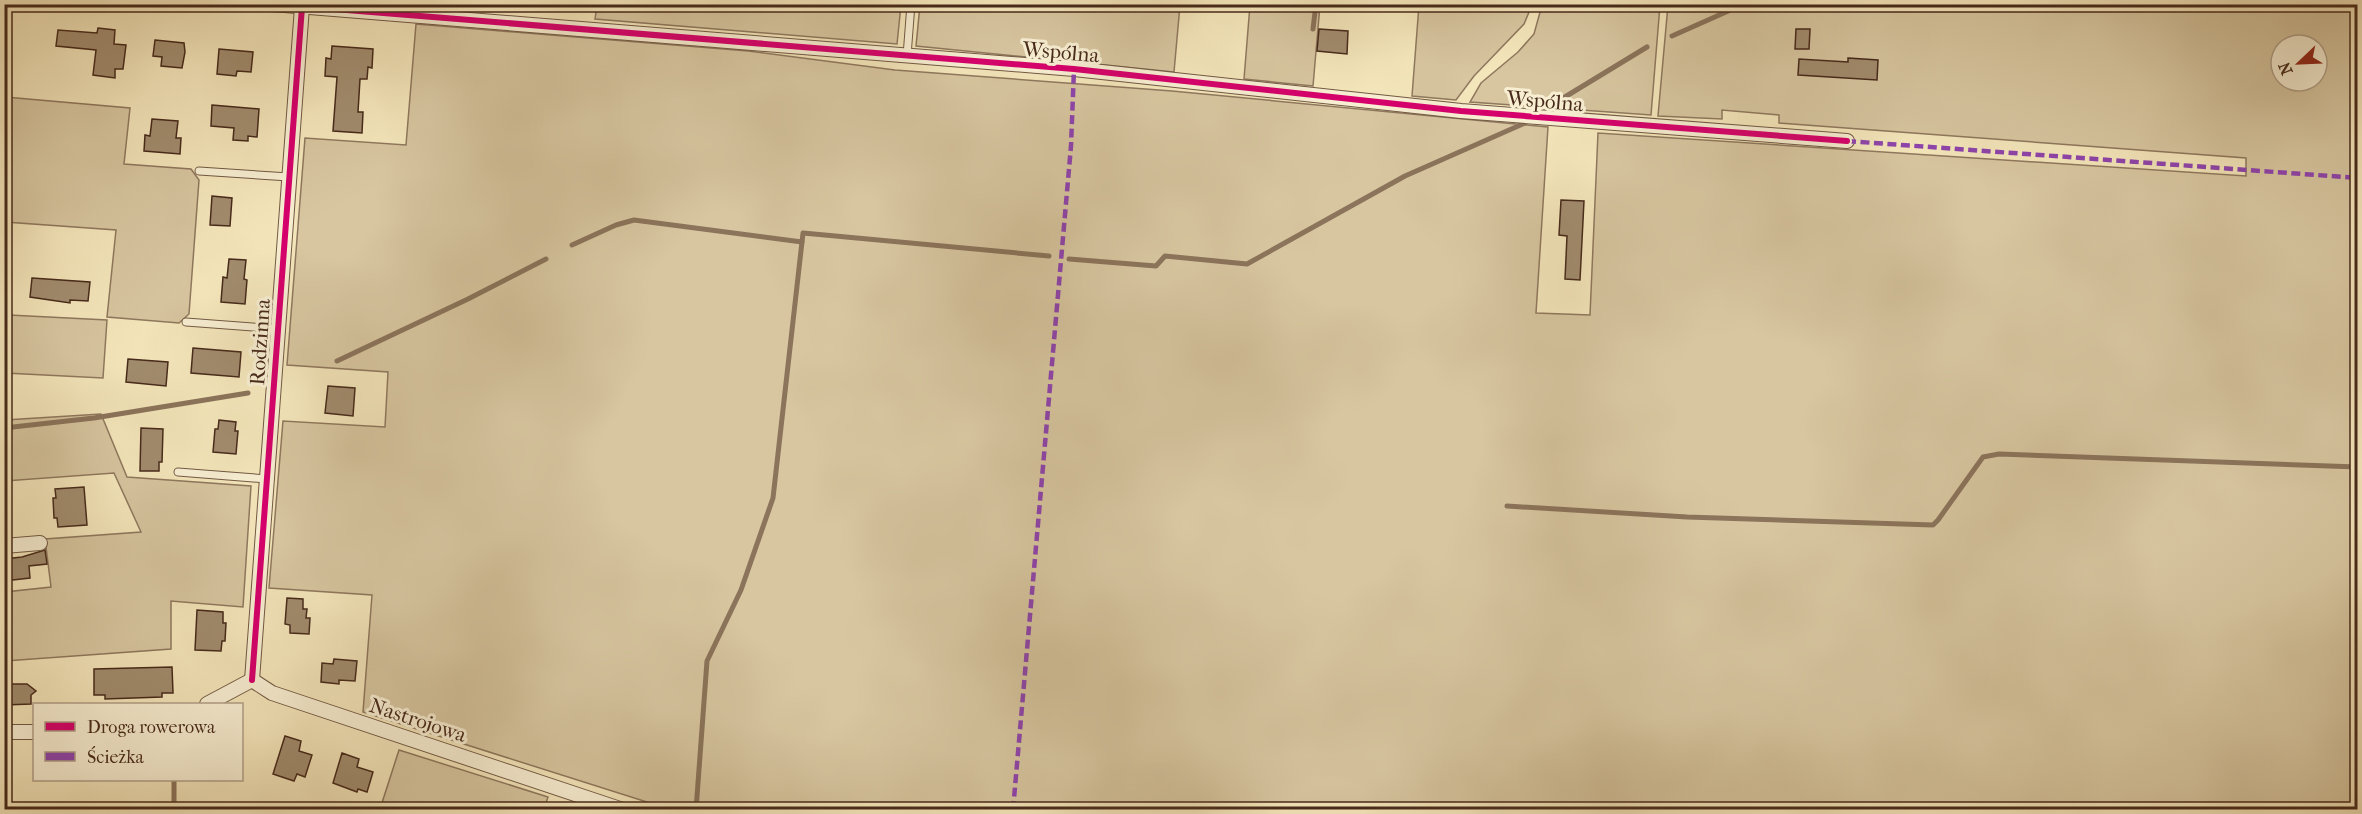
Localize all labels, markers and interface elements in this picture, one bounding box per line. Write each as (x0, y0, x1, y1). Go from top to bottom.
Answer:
north arrow (2269, 33, 2329, 93)
street label: Wspólna (1021, 37, 1100, 67)
text: N (2274, 59, 2297, 78)
street label: Wspólna (1505, 86, 1584, 116)
street label: Rodzinna (245, 298, 275, 386)
street label: Nastrojowa (367, 693, 470, 747)
legend (33, 703, 243, 781)
text: Droga rowerowa (87, 717, 216, 738)
text: Ścieżka (87, 746, 145, 768)

